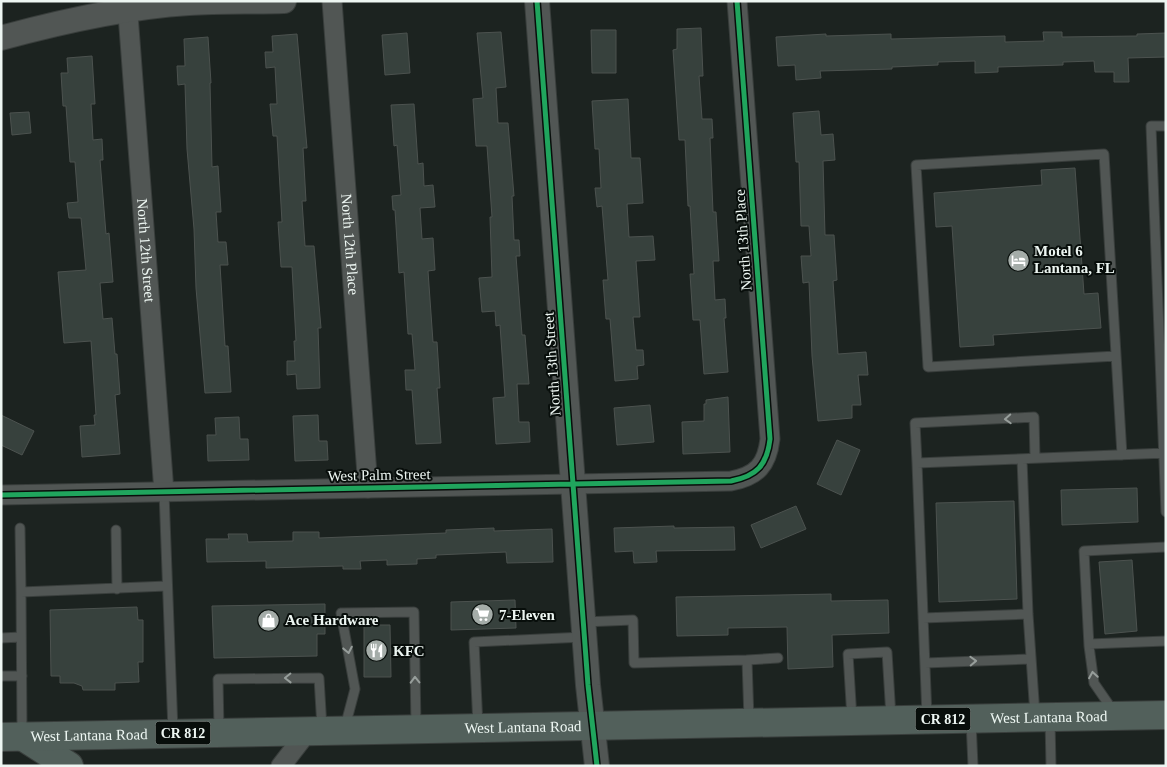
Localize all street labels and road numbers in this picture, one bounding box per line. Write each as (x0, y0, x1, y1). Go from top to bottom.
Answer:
street label: North 13th Place (731, 188, 755, 291)
street label: North 12th Place (338, 193, 362, 296)
street label: North 12th Street (134, 198, 158, 304)
street label: North 13th Street (540, 311, 564, 417)
street label: West Palm Street (327, 466, 431, 484)
road number: CR 812 (916, 708, 970, 731)
street label: West Lantana Road (990, 708, 1108, 726)
street label: West Lantana Road (464, 718, 582, 736)
road number: CR 812 (156, 721, 210, 744)
street label: West Lantana Road (30, 726, 148, 744)

